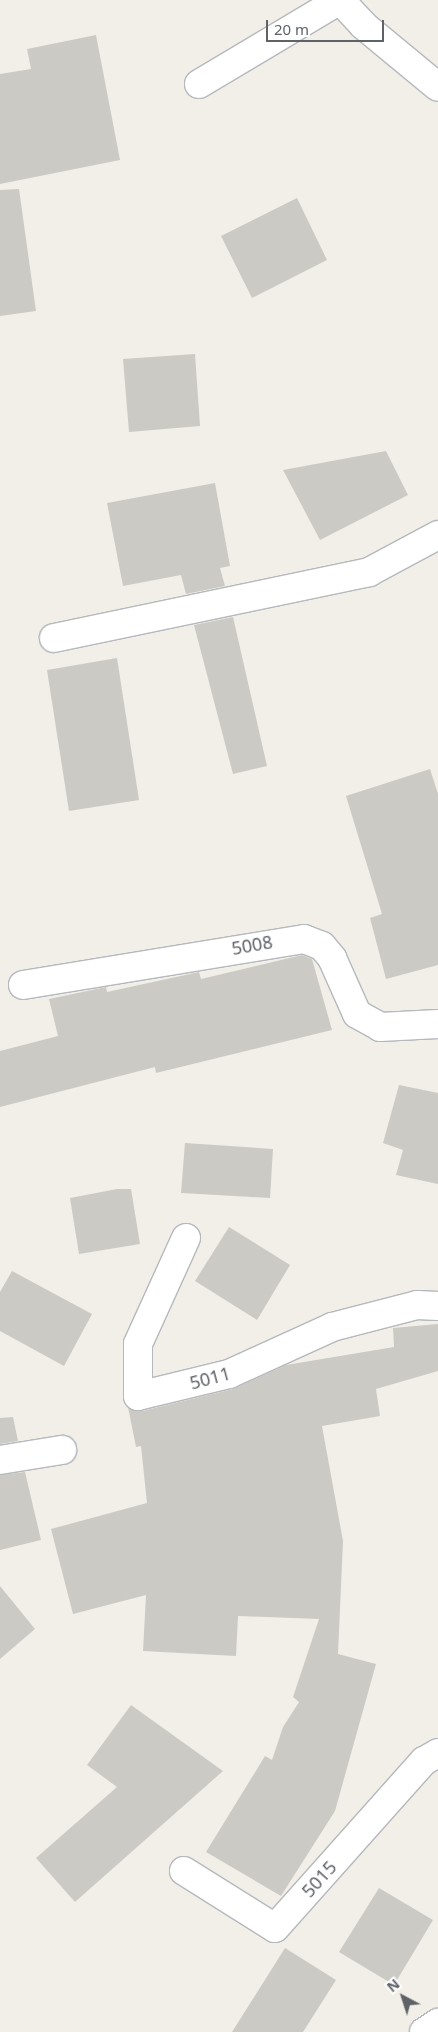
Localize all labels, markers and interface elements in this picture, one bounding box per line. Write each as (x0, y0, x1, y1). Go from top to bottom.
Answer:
scale bar (268, 10, 386, 42)
text: 20 m (274, 19, 309, 39)
street label: 5008 (230, 931, 274, 959)
street label: 5011 (187, 1362, 233, 1394)
street label: 5015 (297, 1856, 341, 1902)
north arrow (378, 1972, 428, 2022)
text: N (383, 1974, 404, 1996)

